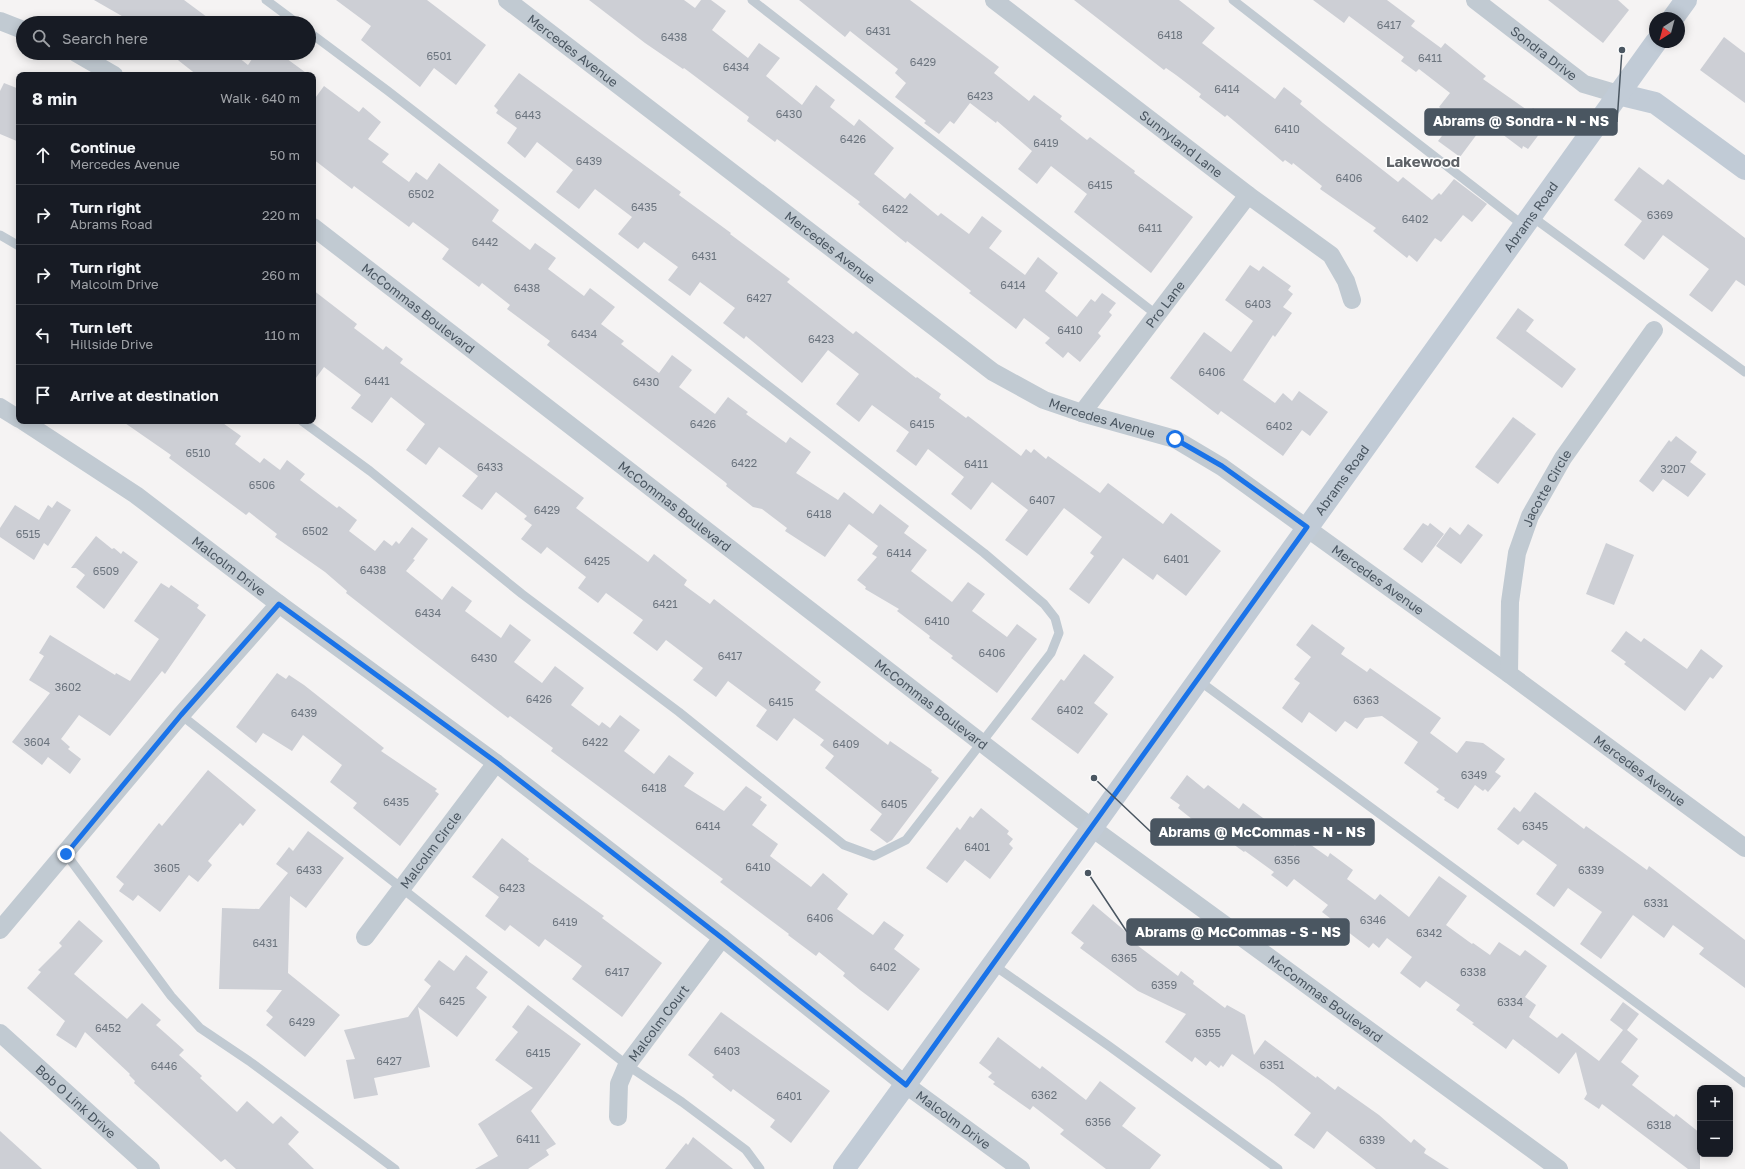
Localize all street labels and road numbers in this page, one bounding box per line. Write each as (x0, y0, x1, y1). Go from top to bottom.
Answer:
street label: Mercedes Avenue (524, 11, 621, 90)
street label: Sondra Drive (1507, 22, 1580, 84)
street label: Sunnyland Lane (1136, 107, 1226, 181)
street label: Abrams Road (1500, 179, 1561, 255)
street label: Mercedes Avenue (782, 208, 879, 287)
street label: McCommas Boulevard (359, 260, 478, 357)
street label: Pro Lane (1142, 277, 1188, 331)
street label: Mercedes Avenue (1047, 394, 1157, 441)
street label: Abrams Road (1311, 442, 1372, 518)
street label: Jacotte Circle (1519, 446, 1575, 529)
street label: McCommas Boulevard (615, 458, 735, 555)
street label: Malcolm Drive (189, 533, 269, 599)
street label: Mercedes Avenue (1329, 541, 1427, 618)
street label: McCommas Boulevard (872, 655, 991, 753)
street label: Mercedes Avenue (1591, 731, 1689, 809)
street label: Malcolm Circle (396, 808, 465, 892)
street label: McCommas Boulevard (1265, 951, 1386, 1046)
street label: Malcolm Court (625, 982, 692, 1064)
street label: Bob O Link Drive (32, 1061, 119, 1141)
street label: Malcolm Drive (913, 1087, 994, 1152)

